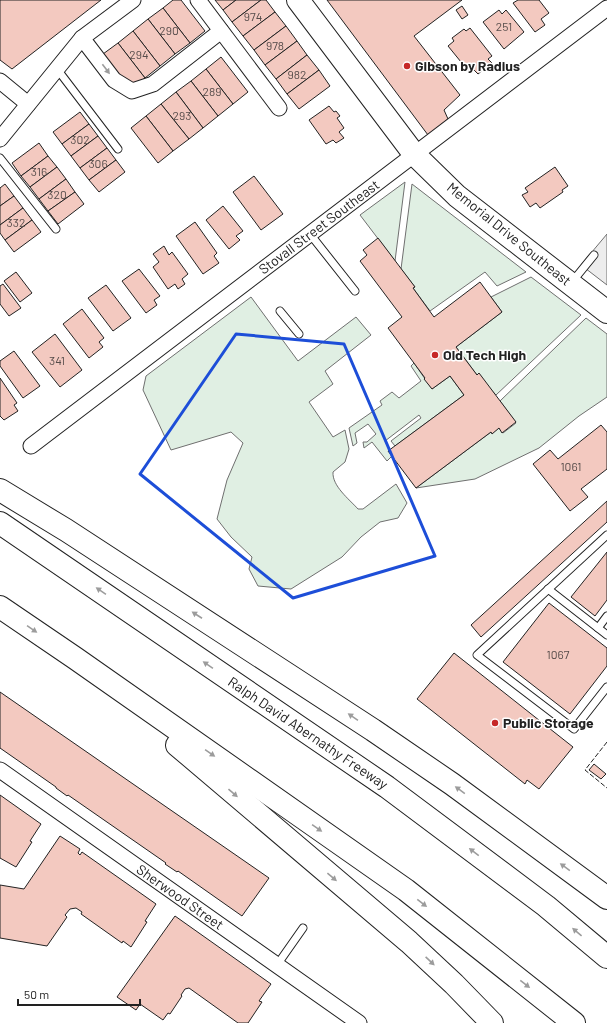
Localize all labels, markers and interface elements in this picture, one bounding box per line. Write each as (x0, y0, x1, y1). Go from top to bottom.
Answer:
house number: 974 (244, 9, 262, 23)
house number: 251 (496, 19, 512, 33)
house number: 290 (159, 23, 179, 37)
house number: 978 (266, 38, 284, 52)
house number: 294 (129, 47, 149, 61)
place label: Gibson by Radius (415, 57, 520, 74)
marker: Gibson by Radius (402, 61, 412, 71)
one-way arrow (102, 64, 110, 75)
house number: 982 (288, 67, 306, 81)
house number: 289 (203, 84, 221, 98)
house number: 293 (173, 108, 191, 122)
house number: 302 (70, 132, 90, 146)
house number: 306 (88, 156, 108, 170)
house number: 316 (31, 164, 47, 178)
street label: Stovall Street Southeast (255, 176, 382, 277)
street label: Memorial Drive Southeast (444, 178, 575, 289)
house number: 320 (47, 187, 67, 201)
house number: 332 (7, 215, 25, 229)
place label: Old Tech High (443, 346, 526, 363)
marker: Old Tech High (430, 350, 440, 360)
house number: 341 (49, 353, 65, 367)
house number: 1061 (560, 459, 582, 473)
one-way arrow (95, 587, 106, 595)
one-way arrow (192, 611, 202, 619)
one-way arrow (27, 625, 37, 633)
house number: 1067 (547, 647, 570, 661)
one-way arrow (203, 661, 213, 669)
street label: Ralph David Abernathy Freeway (225, 673, 392, 793)
one-way arrow (347, 713, 358, 721)
place label: Public Storage (503, 714, 594, 731)
marker: Public Storage (490, 718, 500, 728)
one-way arrow (205, 749, 215, 757)
one-way arrow (455, 786, 465, 794)
one-way arrow (227, 788, 238, 797)
one-way arrow (311, 824, 322, 832)
one-way arrow (469, 848, 480, 857)
street label: Sherwood Street (133, 860, 227, 933)
one-way arrow (559, 863, 570, 871)
one-way arrow (326, 872, 337, 881)
one-way arrow (417, 899, 428, 908)
one-way arrow (572, 927, 582, 936)
one-way arrow (425, 957, 435, 966)
one-way arrow (519, 979, 530, 988)
scale bar (18, 981, 140, 1007)
text: 50 m (24, 987, 49, 1001)

